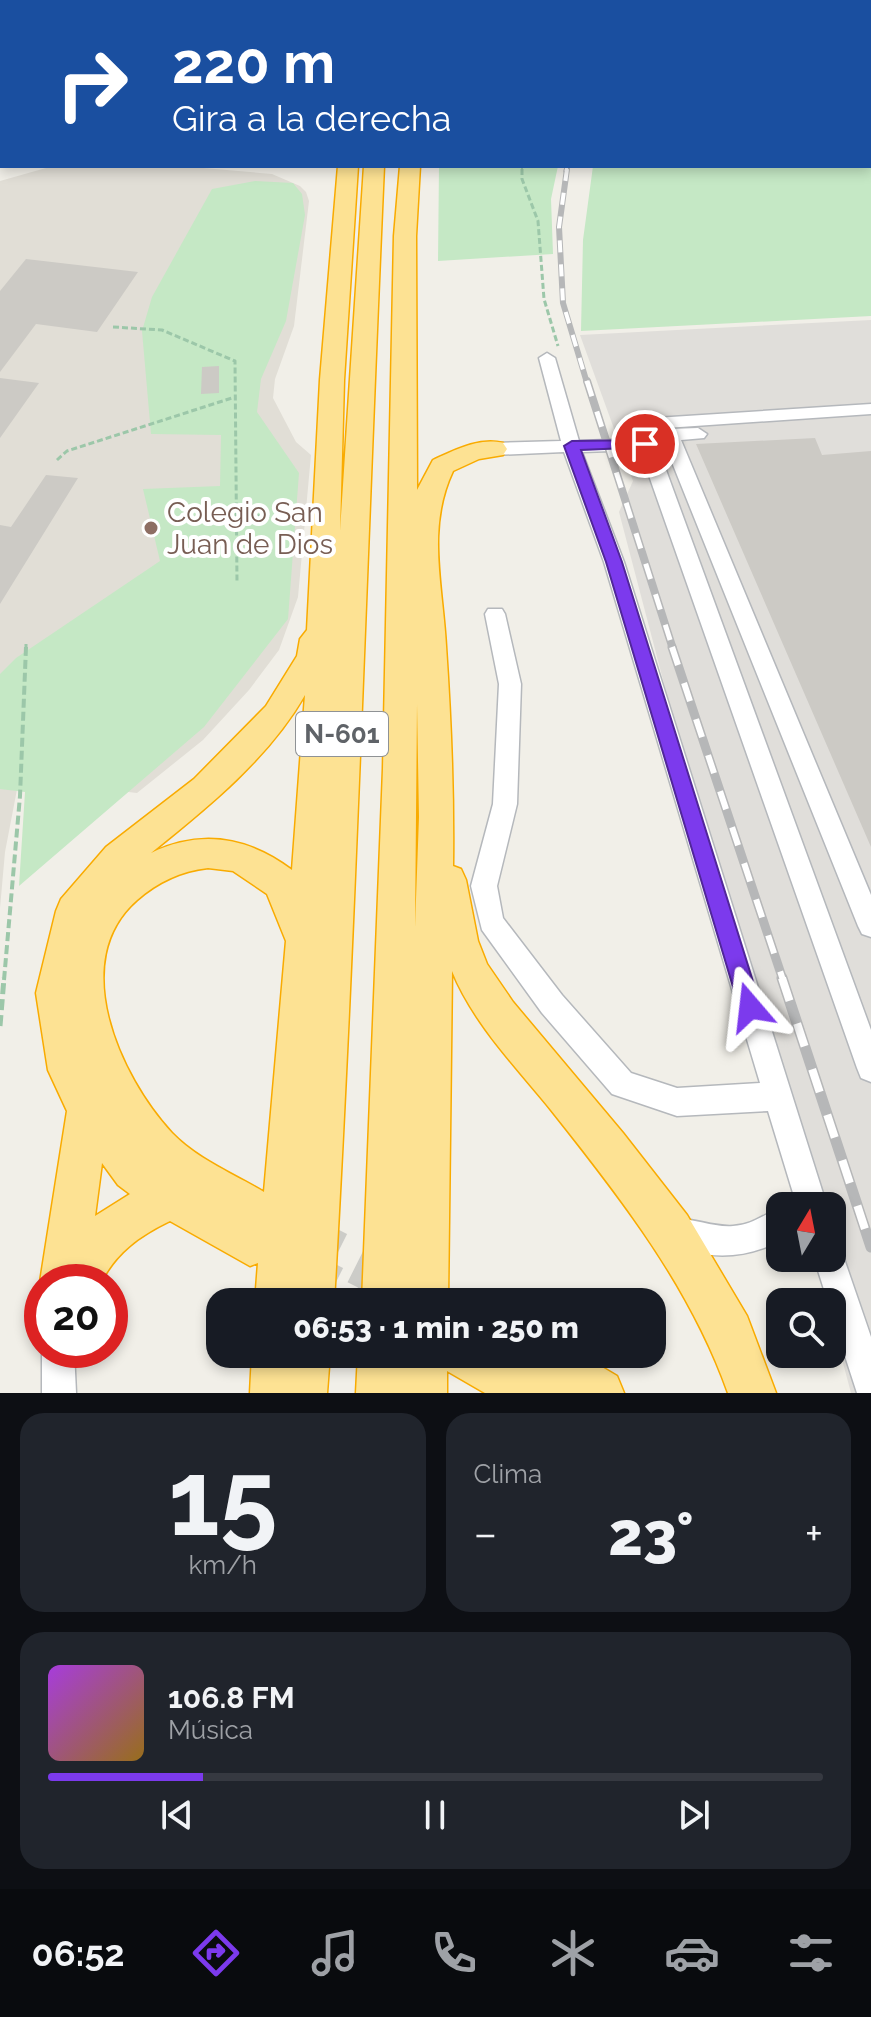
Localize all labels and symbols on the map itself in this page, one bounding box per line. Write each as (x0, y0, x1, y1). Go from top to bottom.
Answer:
pin (611, 410, 679, 478)
place label: Colegio San Juan de Dios (167, 496, 333, 561)
marker: Colegio San Juan de Dios (142, 519, 160, 537)
road number: N-601 (296, 712, 388, 756)
position arrow (708, 965, 792, 1049)
north arrow (766, 1192, 846, 1272)
speed limit sign: 20 (24, 1264, 128, 1368)

